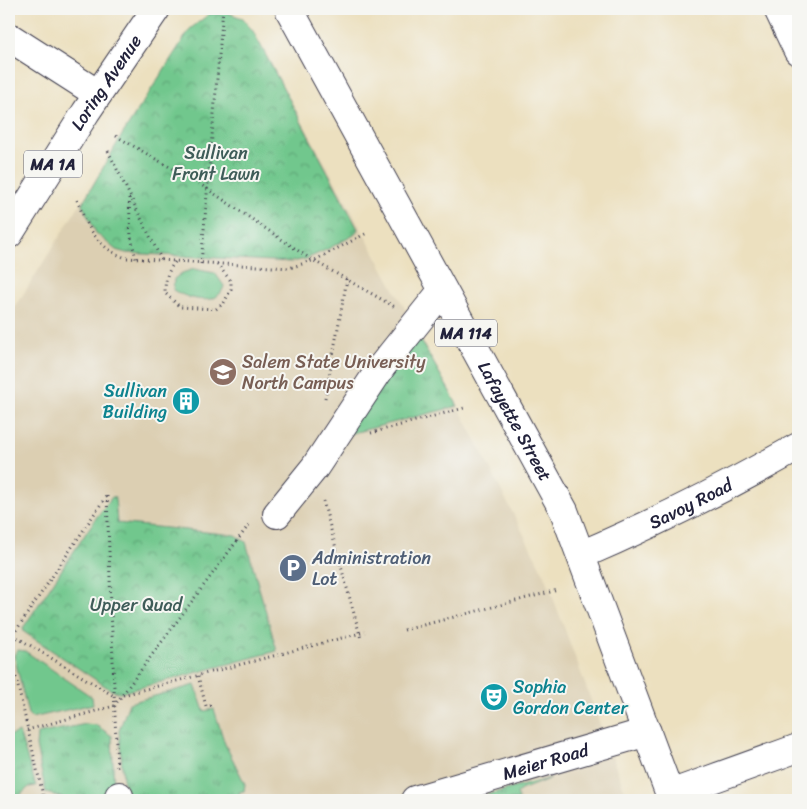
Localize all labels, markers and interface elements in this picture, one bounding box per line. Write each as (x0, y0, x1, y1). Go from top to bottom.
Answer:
street label: Loring Avenue (62, 28, 150, 137)
park label: Sullivan Front Lawn (172, 137, 260, 190)
road number: MA 1A (24, 150, 82, 178)
road number: MA 114 (435, 319, 497, 346)
place label: Salem State University North Campus (242, 346, 426, 399)
street label: Lafayette Street (469, 355, 561, 487)
school or university icon: Salem State University North Campus (208, 357, 238, 387)
place label: Sullivan Building (103, 375, 167, 428)
building icon: Sullivan Building (171, 386, 201, 416)
street label: Savoy Road (643, 469, 740, 538)
place label: Administration Lot (311, 542, 431, 595)
parking icon: Administration Lot (278, 553, 308, 583)
park label: Upper Quad (90, 589, 184, 621)
place label: Sophia Gordon Center (513, 671, 630, 724)
theatre icon: Sophia Gordon Center (479, 682, 509, 712)
street label: Meier Road (499, 734, 594, 790)

